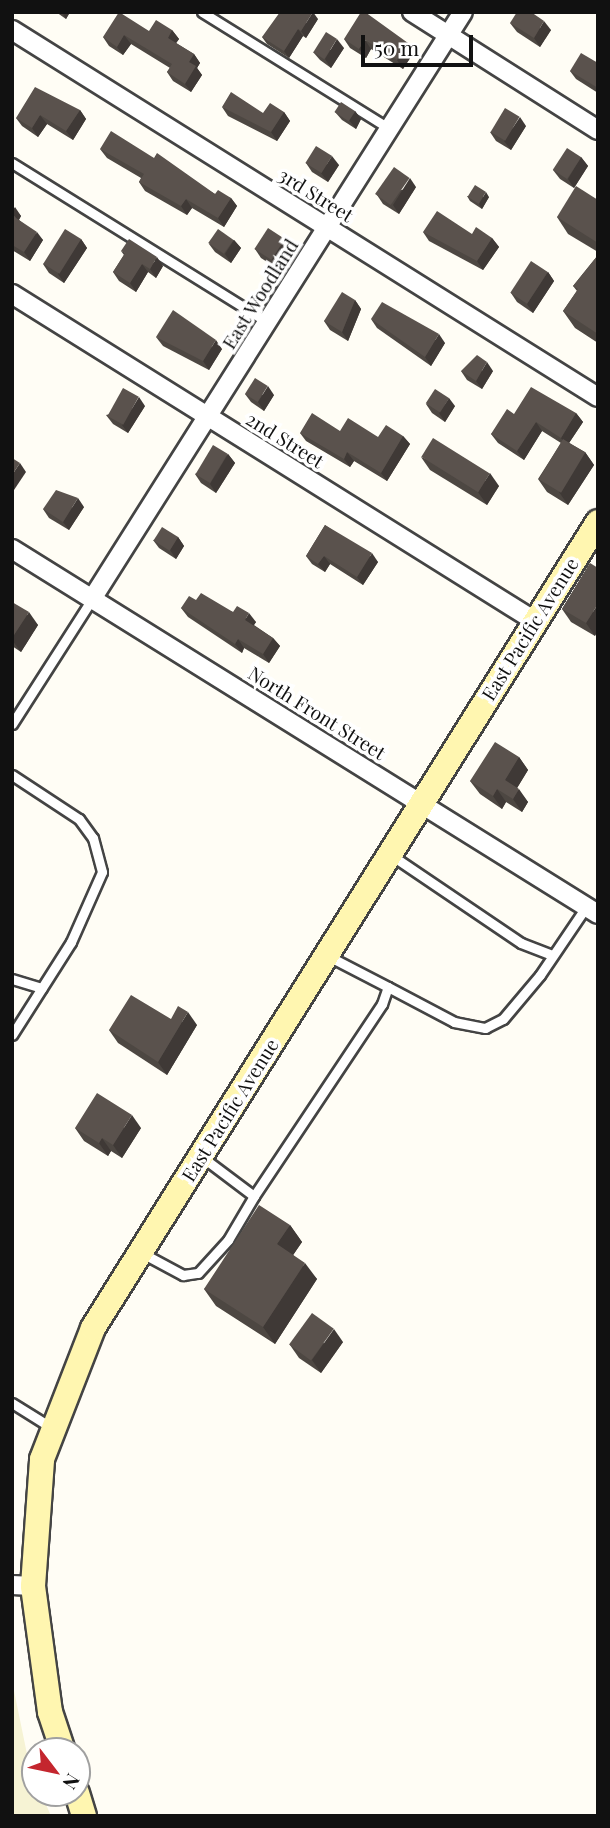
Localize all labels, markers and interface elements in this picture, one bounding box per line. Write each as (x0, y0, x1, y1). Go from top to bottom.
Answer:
scale bar (365, 21, 477, 65)
text: 50 m (374, 33, 419, 61)
street label: 3rd Street (275, 163, 357, 227)
street label: East Woodland (217, 235, 303, 353)
street label: 2nd Street (242, 407, 328, 473)
street label: East Pacific Avenue (477, 553, 583, 705)
street label: North Front Street (244, 662, 390, 764)
street label: East Pacific Avenue (177, 1034, 283, 1186)
north arrow (21, 1737, 91, 1807)
text: N (57, 1769, 87, 1795)

